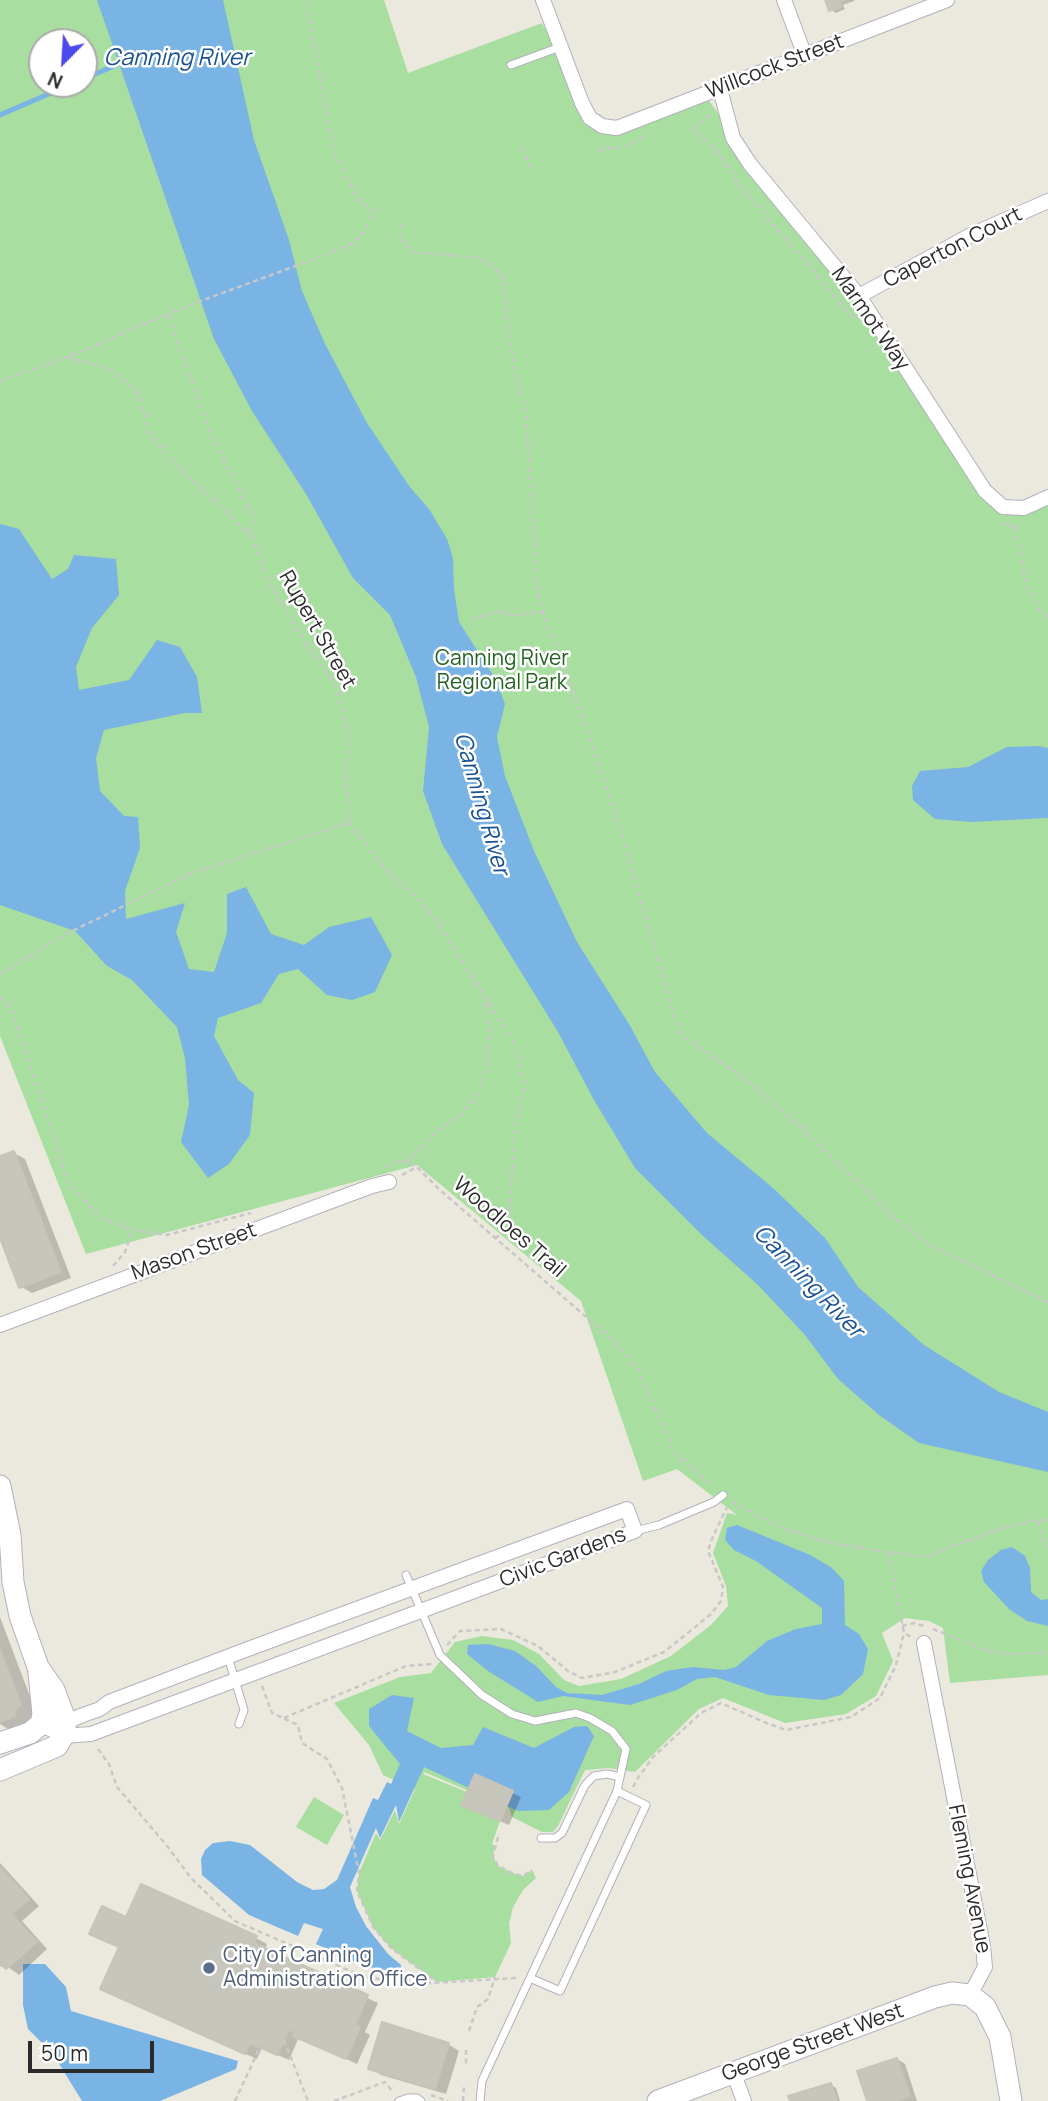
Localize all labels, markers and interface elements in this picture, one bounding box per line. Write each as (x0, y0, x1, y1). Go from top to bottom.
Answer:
north arrow (28, 28, 98, 98)
street label: Willcock Street (703, 29, 847, 105)
water label: Canning River (104, 45, 250, 73)
text: N (44, 66, 67, 95)
street label: Caperton Court (880, 202, 1026, 294)
street label: Marmot Way (825, 262, 915, 376)
street label: Rupert Street (273, 566, 361, 694)
park label: Canning River Regional Park (435, 646, 569, 696)
water label: Canning River (448, 730, 514, 878)
street label: Woodloes Trail (448, 1172, 570, 1284)
street label: Mason Street (128, 1218, 260, 1286)
water label: Canning River (747, 1220, 869, 1344)
street label: Civic Gardens (496, 1522, 630, 1594)
street label: Fleming Avenue (942, 1802, 996, 1956)
place label: City of Canning Administration Office (223, 1943, 427, 1993)
marker: City of Canning Administration Office (201, 1960, 217, 1976)
street label: George Street West (719, 1998, 907, 2088)
scale bar (32, 2028, 158, 2072)
text: 50 m (41, 2039, 88, 2067)

